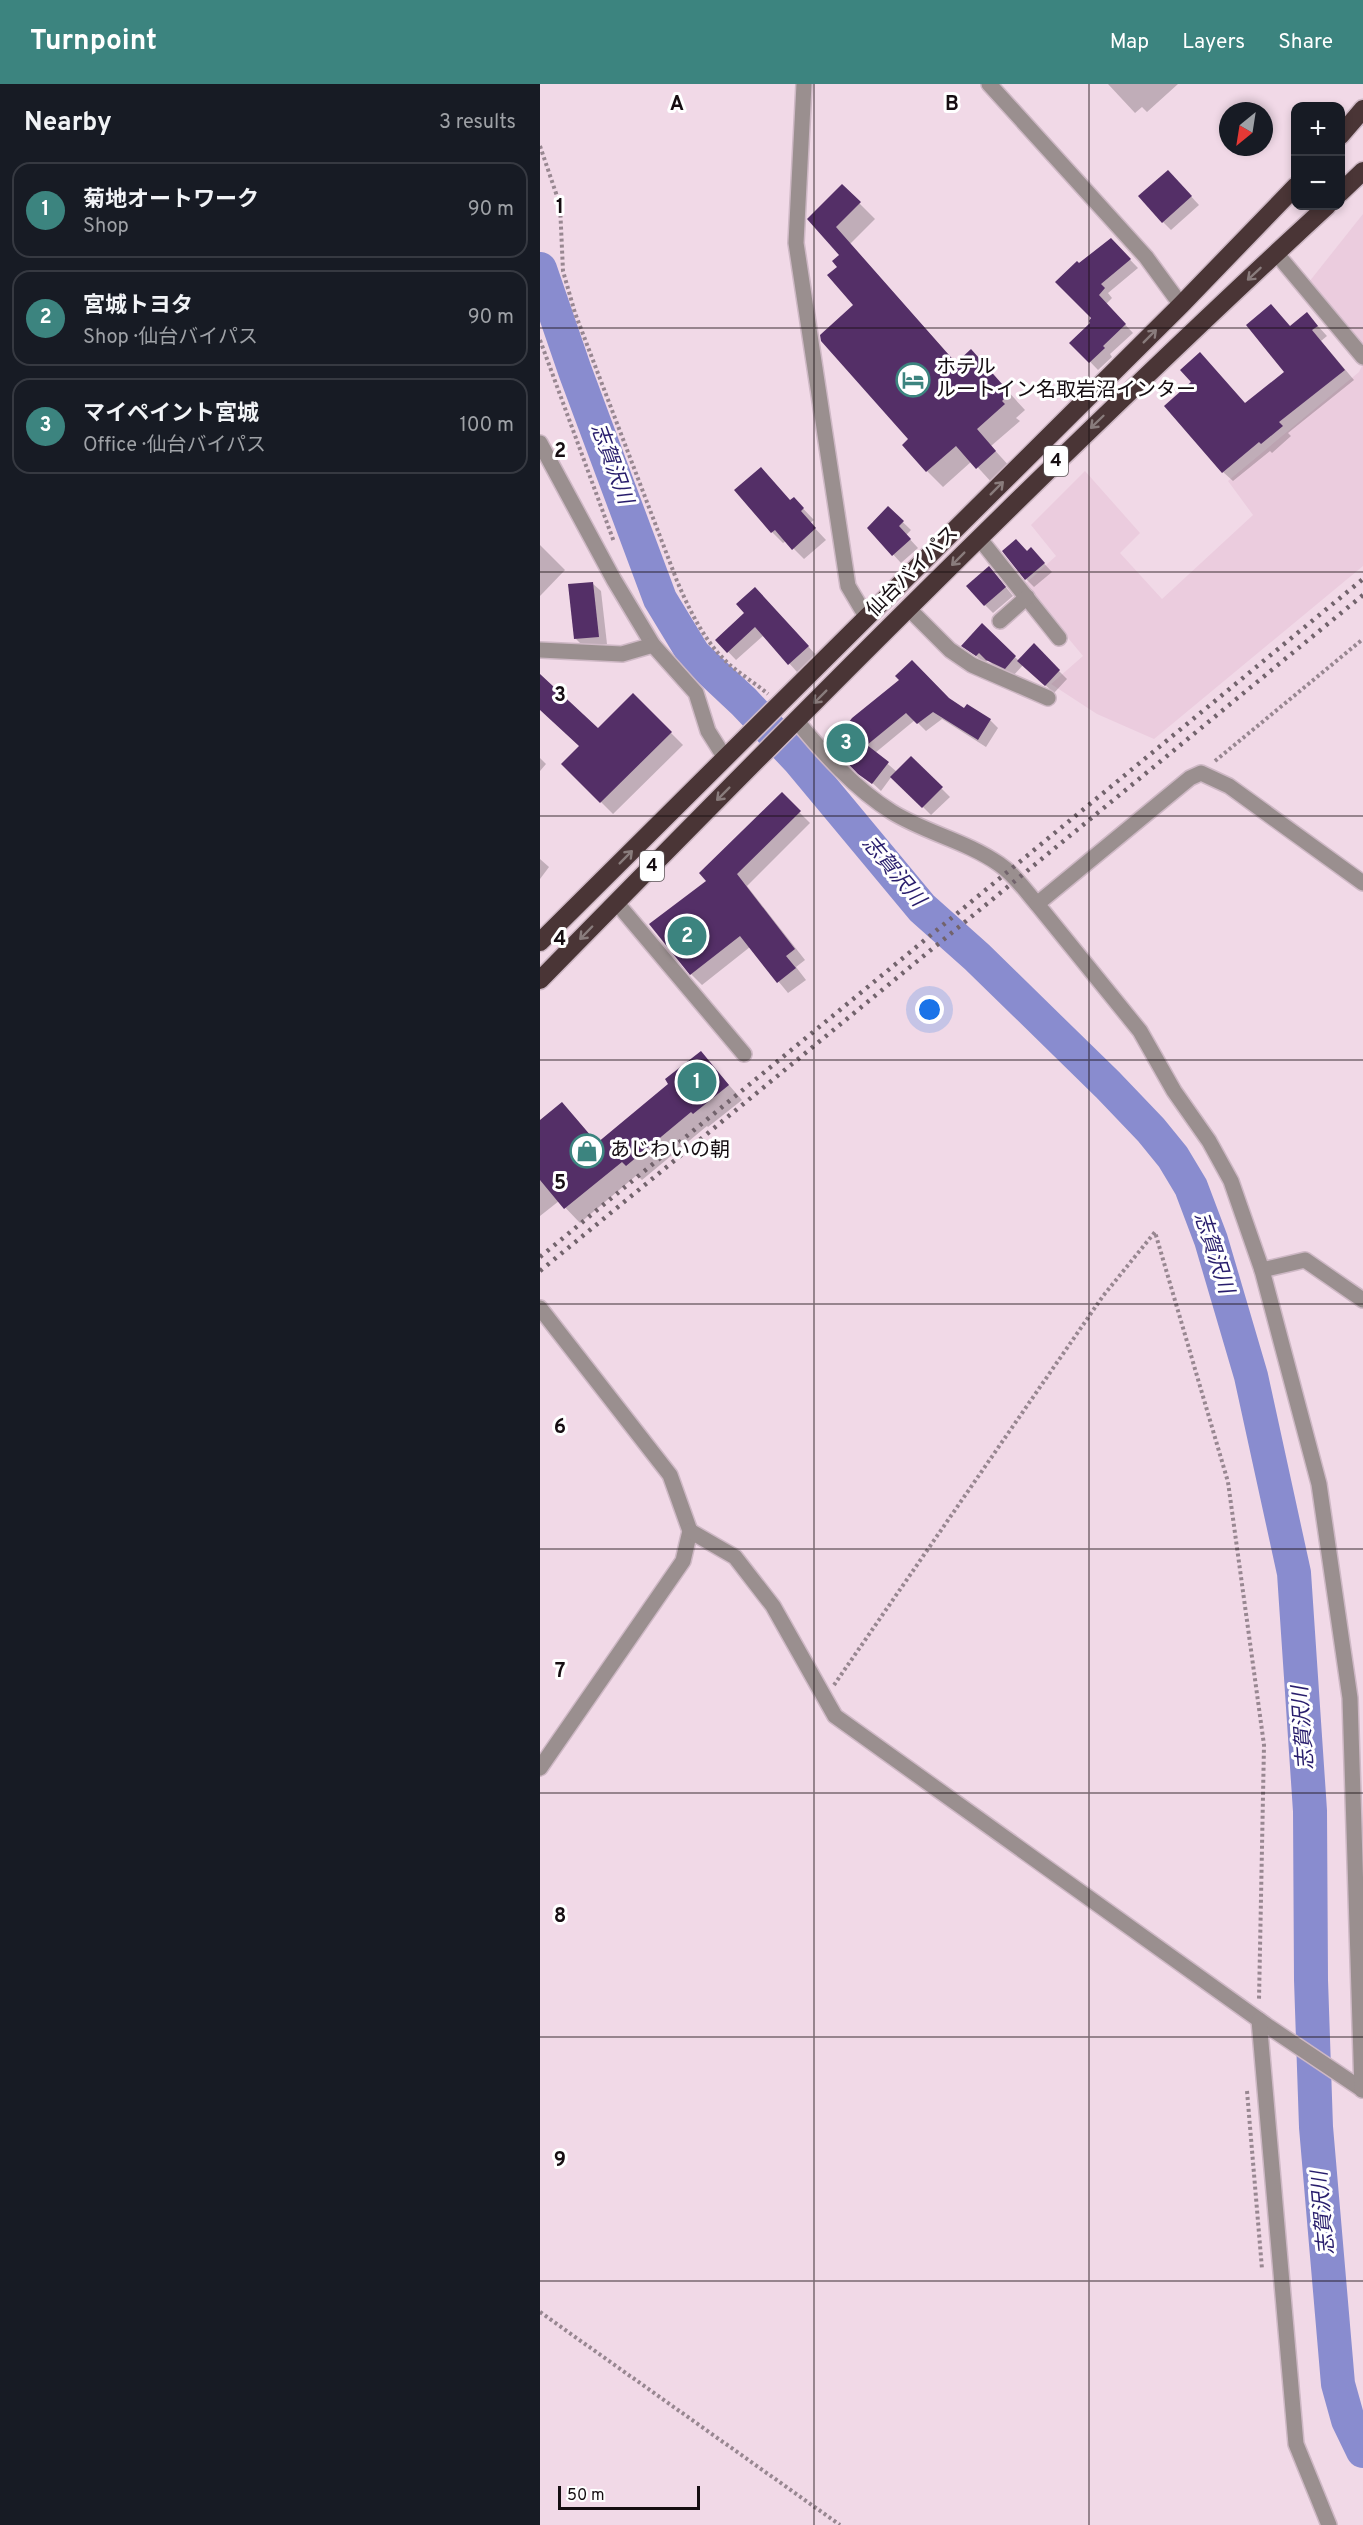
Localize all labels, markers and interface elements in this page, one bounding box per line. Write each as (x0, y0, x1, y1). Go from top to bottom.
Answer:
text: Turnpoint (30, 24, 157, 60)
text: Map (1110, 29, 1149, 56)
text: Layers (1182, 29, 1245, 56)
text: Share (1278, 29, 1333, 56)
text: A (670, 92, 684, 118)
text: B (945, 92, 959, 118)
north arrow (1219, 102, 1273, 156)
map controls (1291, 102, 1345, 210)
button: + (1291, 102, 1345, 156)
text: Nearby (24, 107, 112, 140)
text: 3 results (439, 110, 516, 136)
button: − (1291, 156, 1345, 210)
text: 菊地オートワーク (83, 187, 259, 214)
text: 1 (556, 195, 564, 221)
text: 1 (42, 197, 50, 223)
text: 90 m (468, 197, 514, 223)
text: Shop (83, 214, 129, 240)
one-way arrow (1246, 267, 1261, 281)
text: 宮城トヨタ (83, 293, 193, 320)
text: 2 (39, 305, 52, 331)
text: 90 m (468, 305, 514, 331)
text: Shop · 仙台バイパス (83, 325, 258, 351)
one-way arrow (1143, 328, 1158, 343)
place label: ホテル ルートイン名取岩沼インター (936, 355, 1196, 404)
hotel icon: ホテル ルートイン名取岩沼インター (895, 362, 931, 398)
text: マイペイント宮城 (83, 401, 259, 428)
text: 3 (40, 413, 52, 439)
text: 100 m (459, 413, 514, 439)
one-way arrow (1089, 415, 1104, 429)
water label: 志賀沢川 (584, 420, 639, 510)
text: Office · 仙台バイパス (83, 433, 266, 459)
text: 2 (554, 439, 566, 465)
road number: 4 (1044, 446, 1068, 476)
one-way arrow (989, 480, 1004, 495)
street label: 仙台バイパス (862, 521, 964, 623)
one-way arrow (950, 552, 965, 566)
text: 3 (554, 683, 566, 709)
one-way arrow (812, 689, 827, 704)
pin: 3 (826, 720, 866, 766)
one-way arrow (716, 786, 730, 801)
water label: 志賀沢川 (856, 831, 932, 914)
one-way arrow (619, 849, 633, 864)
road number: 4 (640, 851, 664, 881)
pin: 2 (668, 914, 706, 958)
one-way arrow (579, 925, 594, 940)
text: 4 (554, 927, 566, 953)
your location (915, 995, 944, 1024)
pin: 1 (678, 1060, 716, 1104)
shop icon: あじわいの朝 (569, 1133, 605, 1169)
place label: あじわいの朝 (610, 1138, 730, 1164)
text: 5 (554, 1171, 566, 1197)
water label: 志賀沢川 (1187, 1209, 1239, 1299)
text: 6 (554, 1415, 566, 1441)
text: 7 (555, 1659, 565, 1685)
water label: 志賀沢川 (1287, 1683, 1320, 1771)
text: 8 (554, 1904, 566, 1930)
text: 9 (554, 2148, 566, 2174)
water label: 志賀沢川 (1307, 2168, 1341, 2256)
scale bar (558, 2483, 700, 2510)
text: 50 m (567, 2486, 605, 2506)

